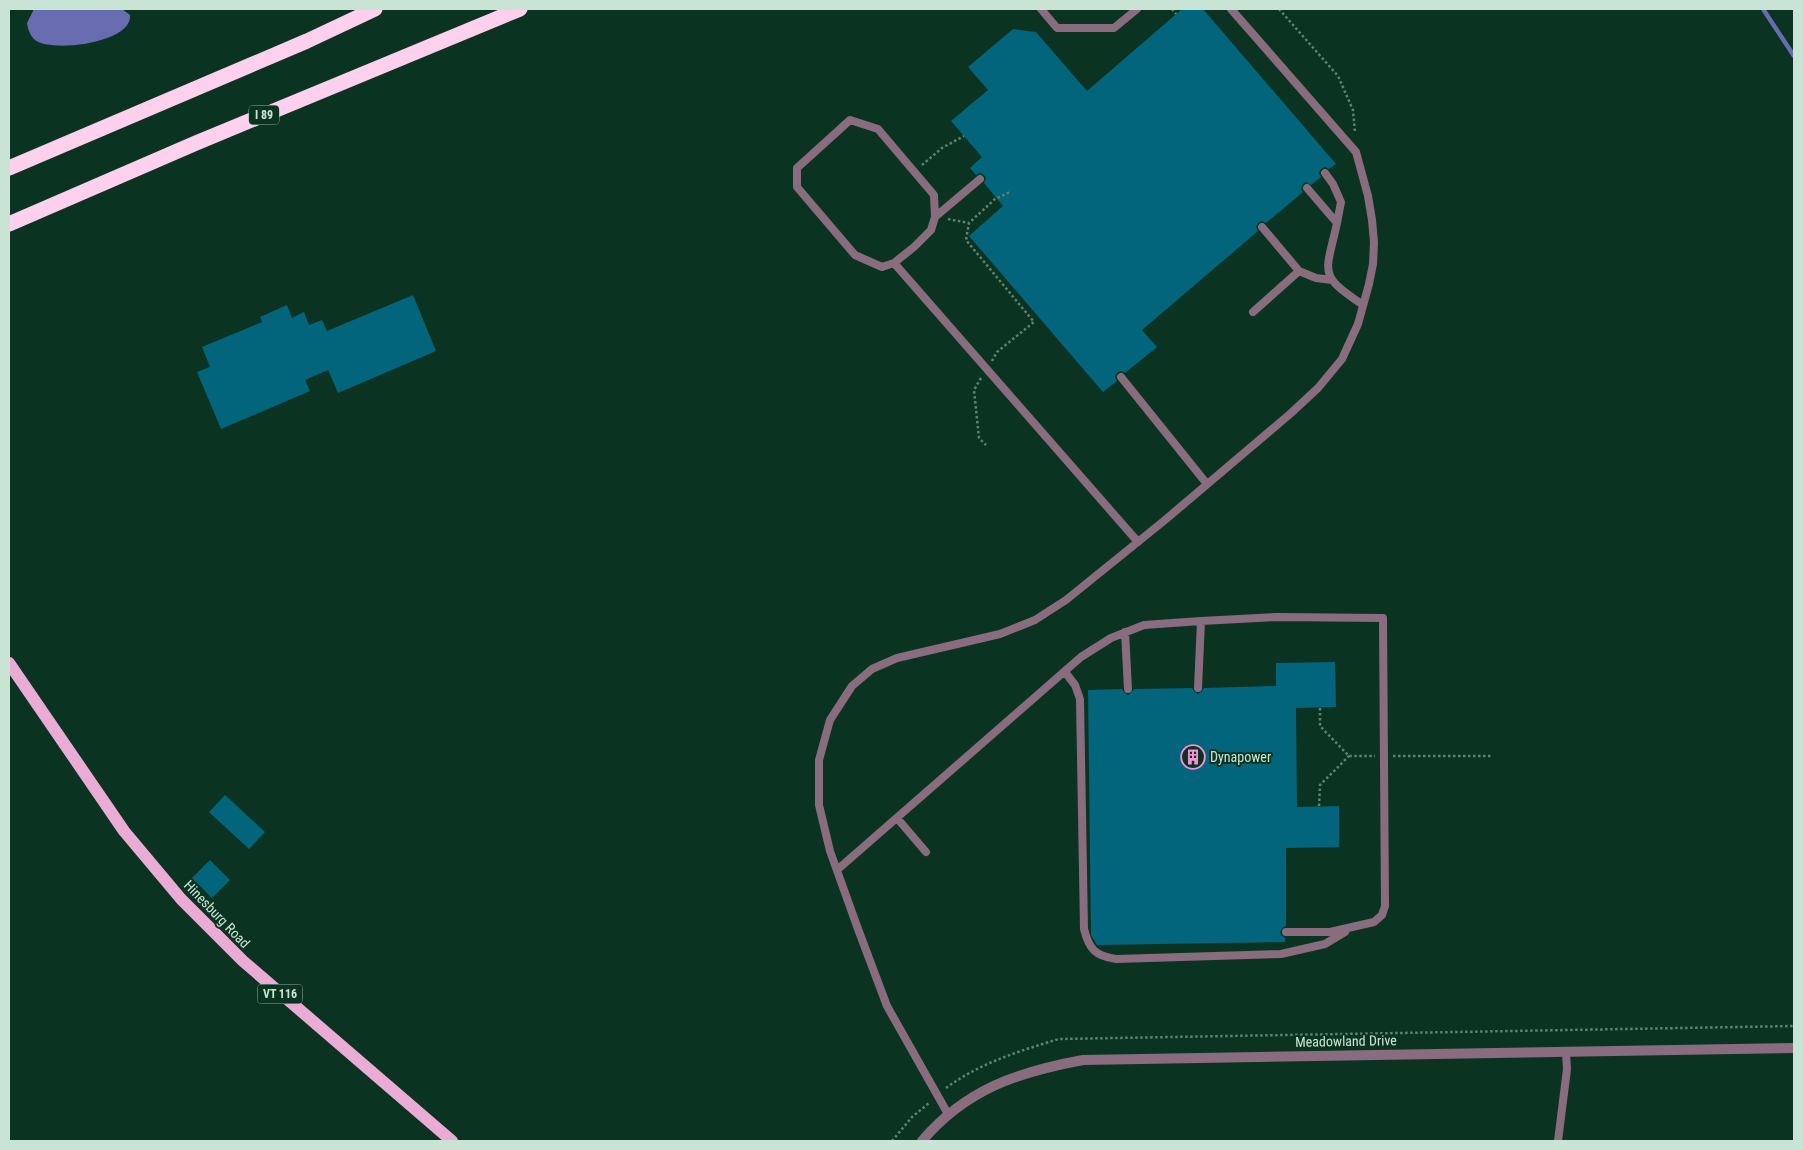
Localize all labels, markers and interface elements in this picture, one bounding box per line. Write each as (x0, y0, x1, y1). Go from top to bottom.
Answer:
road number: I 89 (249, 106, 279, 124)
building icon: Dynapower (1180, 744, 1206, 770)
place label: Dynapower (1210, 749, 1271, 765)
street label: Hinesburg Road (181, 877, 253, 951)
road number: VT 116 (258, 984, 302, 1004)
street label: Meadowland Drive (1295, 1032, 1397, 1050)

